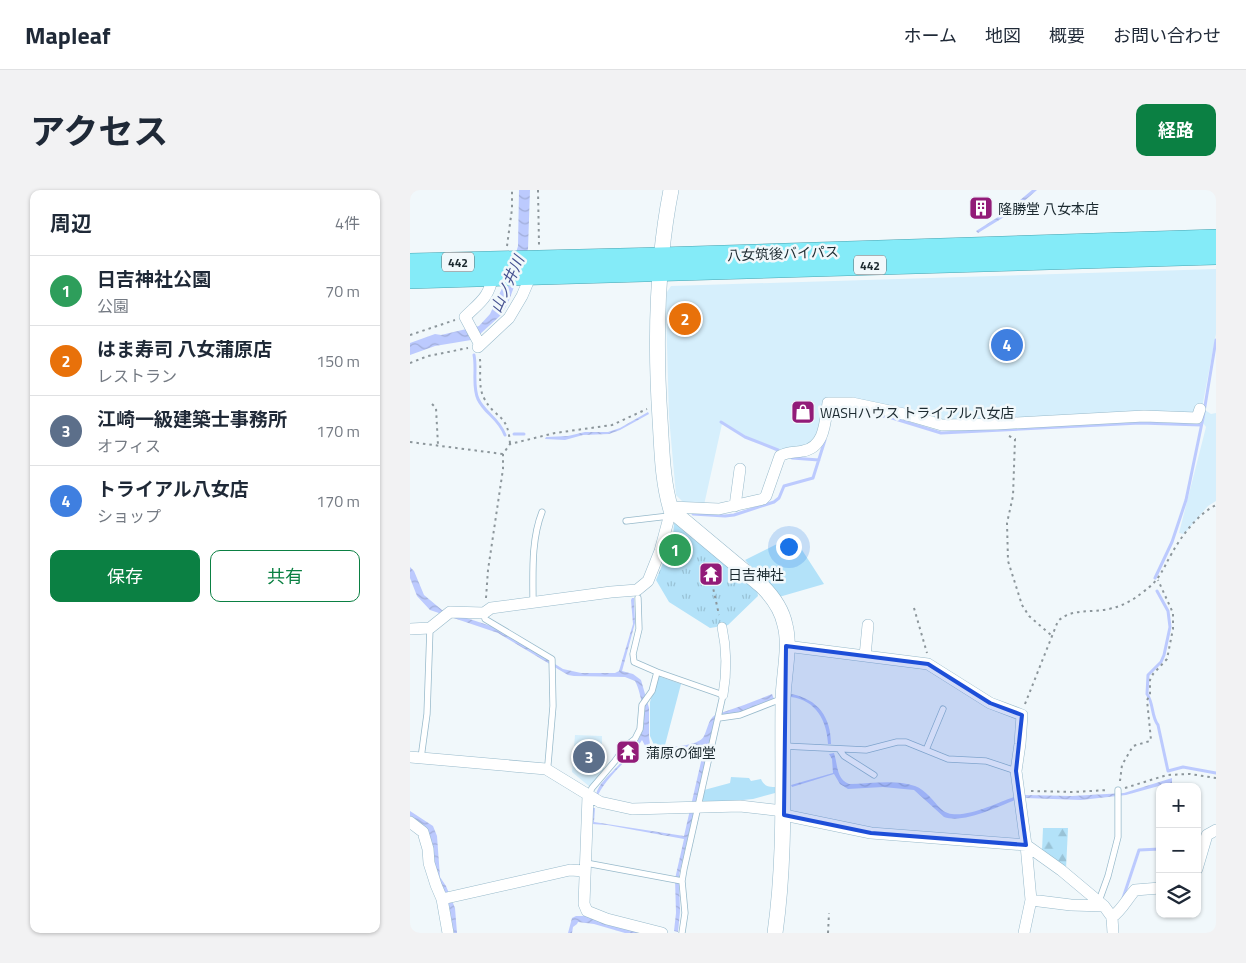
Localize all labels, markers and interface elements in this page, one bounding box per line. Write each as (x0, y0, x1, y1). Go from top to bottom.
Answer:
text: Mapleaf (25, 17, 110, 53)
text: ホーム (904, 22, 957, 49)
text: 地図 (985, 22, 1021, 49)
text: 概要 (1049, 22, 1085, 49)
text: お問い合わせ (1113, 22, 1221, 49)
text: アクセス (30, 104, 168, 158)
button: 経路 (1136, 104, 1216, 156)
building icon: 隆勝堂 八女本店 (968, 195, 994, 221)
place label: 隆勝堂 八女本店 (998, 198, 1099, 219)
text: 周辺 (50, 207, 92, 239)
text: 4件 (335, 211, 360, 235)
street label: 八女筑後バイパス (727, 241, 839, 265)
water label: 山ノ井川 (484, 250, 531, 316)
road number: 442 (442, 252, 474, 272)
road number: 442 (854, 256, 886, 274)
text: 日吉神社公園 (97, 264, 211, 293)
text: 1 (62, 279, 70, 303)
text: 70 m (325, 279, 360, 303)
text: 公園 (97, 294, 129, 318)
pin: 2 (669, 300, 701, 338)
pin: 4 (991, 326, 1023, 364)
text: はま寿司 八女蒲原店 (97, 334, 272, 363)
text: 2 (62, 349, 70, 373)
text: 150 m (316, 349, 360, 373)
text: レストラン (97, 364, 177, 388)
shop icon: WASHハウス トライアル八女店 (790, 399, 816, 425)
place label: WASHハウス トライアル八女店 (820, 402, 1014, 423)
text: 江崎一級建築士事務所 (97, 404, 287, 433)
text: 3 (62, 419, 70, 443)
text: 170 m (316, 419, 360, 443)
text: オフィス (97, 434, 161, 458)
text: トライアル八女店 (97, 474, 249, 503)
text: 4 (62, 489, 70, 513)
text: 170 m (316, 489, 360, 513)
text: ショップ (97, 504, 161, 528)
pin: 1 (659, 531, 691, 569)
your location (776, 534, 802, 560)
button: 保存 (50, 550, 200, 602)
button: 共有 (210, 550, 360, 602)
temple icon: 日吉神社 (698, 561, 724, 587)
place label: 日吉神社 (728, 564, 784, 585)
pin: 3 (573, 738, 605, 776)
temple icon: 蒲原の御堂 (615, 739, 641, 765)
place label: 蒲原の御堂 (646, 742, 716, 763)
map controls (1156, 783, 1201, 918)
button: + (1156, 783, 1201, 828)
button: − (1156, 828, 1201, 873)
button: layers (1156, 873, 1201, 918)

